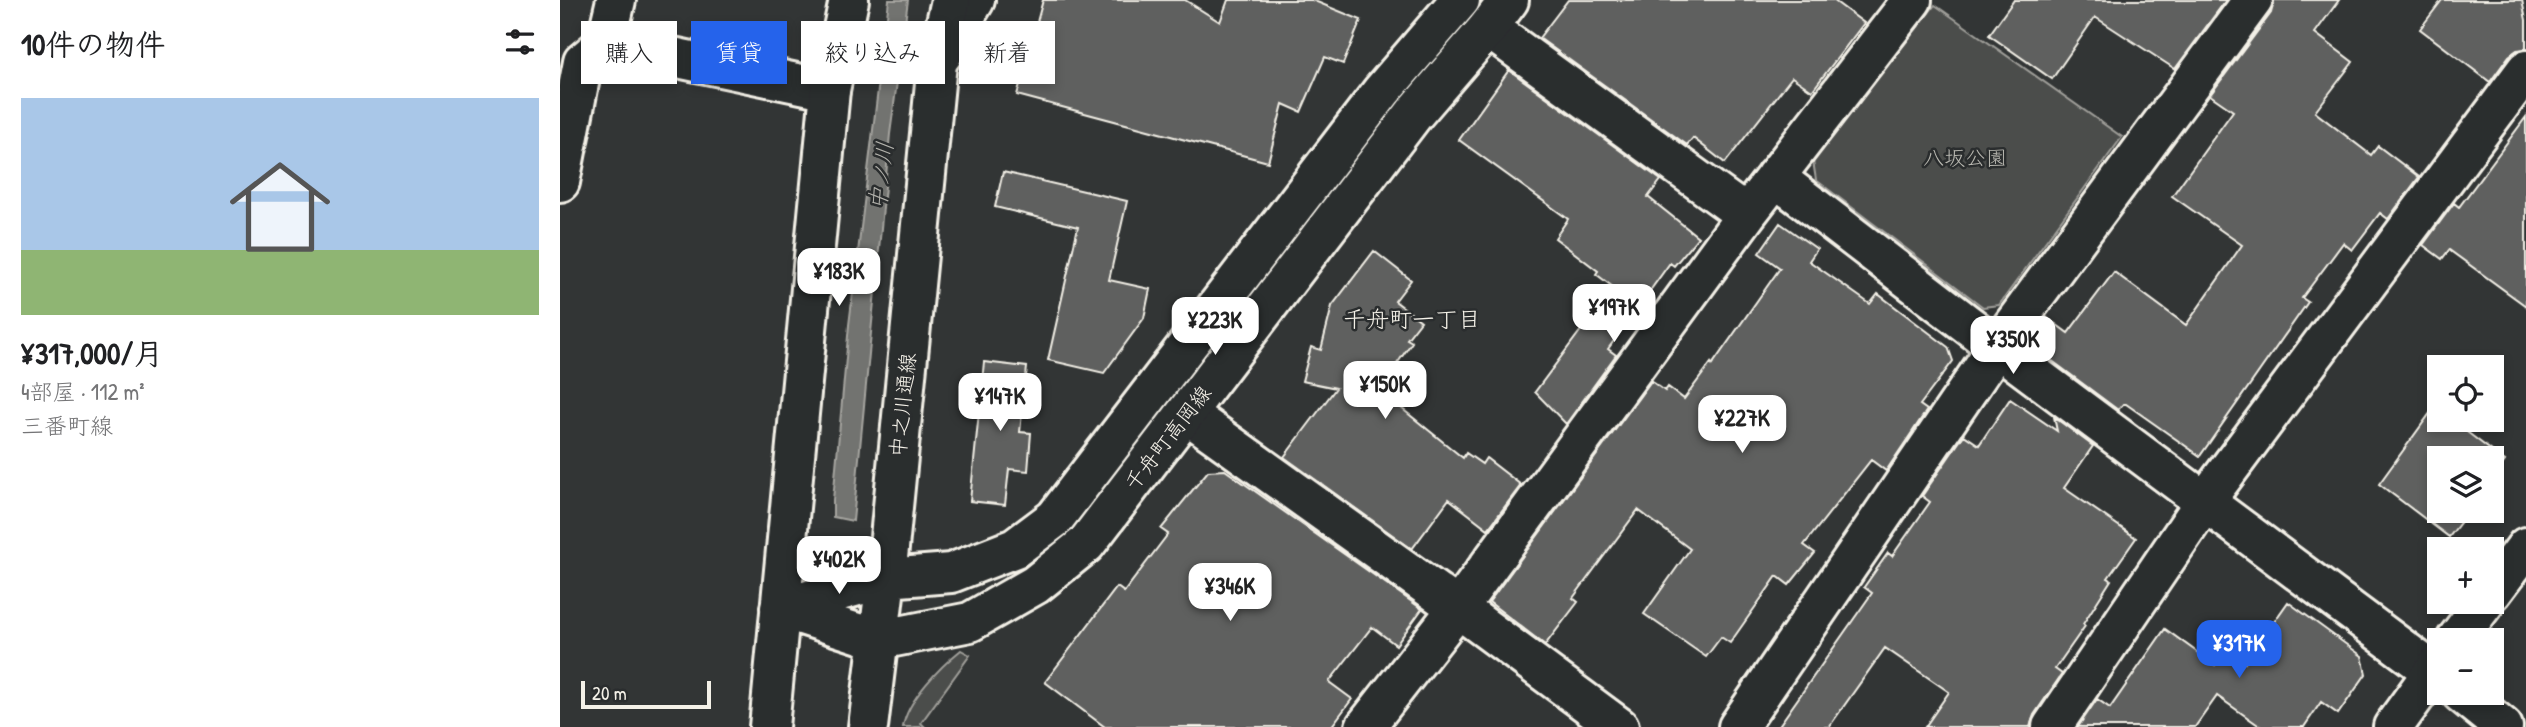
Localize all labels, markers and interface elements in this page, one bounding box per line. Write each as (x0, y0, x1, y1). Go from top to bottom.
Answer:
chip: 購入 (581, 21, 677, 84)
chip: 賃貸 (691, 21, 787, 84)
chip: 絞り込み (801, 21, 945, 84)
chip: 新着 (959, 21, 1055, 84)
icon: filters (501, 23, 539, 61)
text: 10件の物件 (21, 24, 165, 64)
water label: 中ノ川 (861, 140, 900, 212)
park label: 八坂公園 (1923, 143, 2007, 172)
icon: home (217, 144, 343, 270)
pin: ¥183K (790, 248, 888, 308)
text: ¥183K (813, 255, 865, 286)
pin: ¥197K (1565, 284, 1663, 344)
text: ¥197K (1589, 291, 1639, 322)
pin: ¥223K (1166, 298, 1264, 357)
district label: 千舟町一丁目 (1343, 303, 1481, 334)
text: ¥223K (1188, 304, 1242, 335)
pin: ¥350K (1964, 316, 2062, 376)
text: ¥350K (1986, 323, 2040, 354)
text: ¥317,000/月 (21, 333, 163, 373)
street label: 中之川通線 (883, 351, 922, 459)
map controls (2427, 355, 2504, 705)
button: locate (2427, 355, 2504, 432)
pin: ¥150K (1336, 362, 1434, 421)
text: ¥150K (1359, 368, 1411, 399)
pin: ¥147K (951, 374, 1049, 433)
text: 4部屋 · 112 m² (21, 376, 145, 407)
street label: 千舟町高岡線 (1117, 379, 1218, 496)
text: ¥147K (974, 380, 1026, 411)
pin: ¥227K (1693, 396, 1791, 455)
text: ¥227K (1714, 402, 1770, 433)
text: 三番町線 (21, 410, 113, 441)
button: layers (2427, 446, 2504, 523)
pin: ¥402K (790, 536, 888, 596)
button: + (2427, 537, 2504, 614)
text: ¥402K (813, 543, 865, 574)
pin: ¥346K (1181, 564, 1279, 623)
text: ¥346K (1205, 570, 1255, 601)
pin: ¥317K (2190, 620, 2288, 680)
text: ¥317K (2213, 627, 2265, 658)
button: − (2427, 628, 2504, 705)
scale bar (581, 678, 710, 710)
text: 20 m (592, 680, 627, 706)

